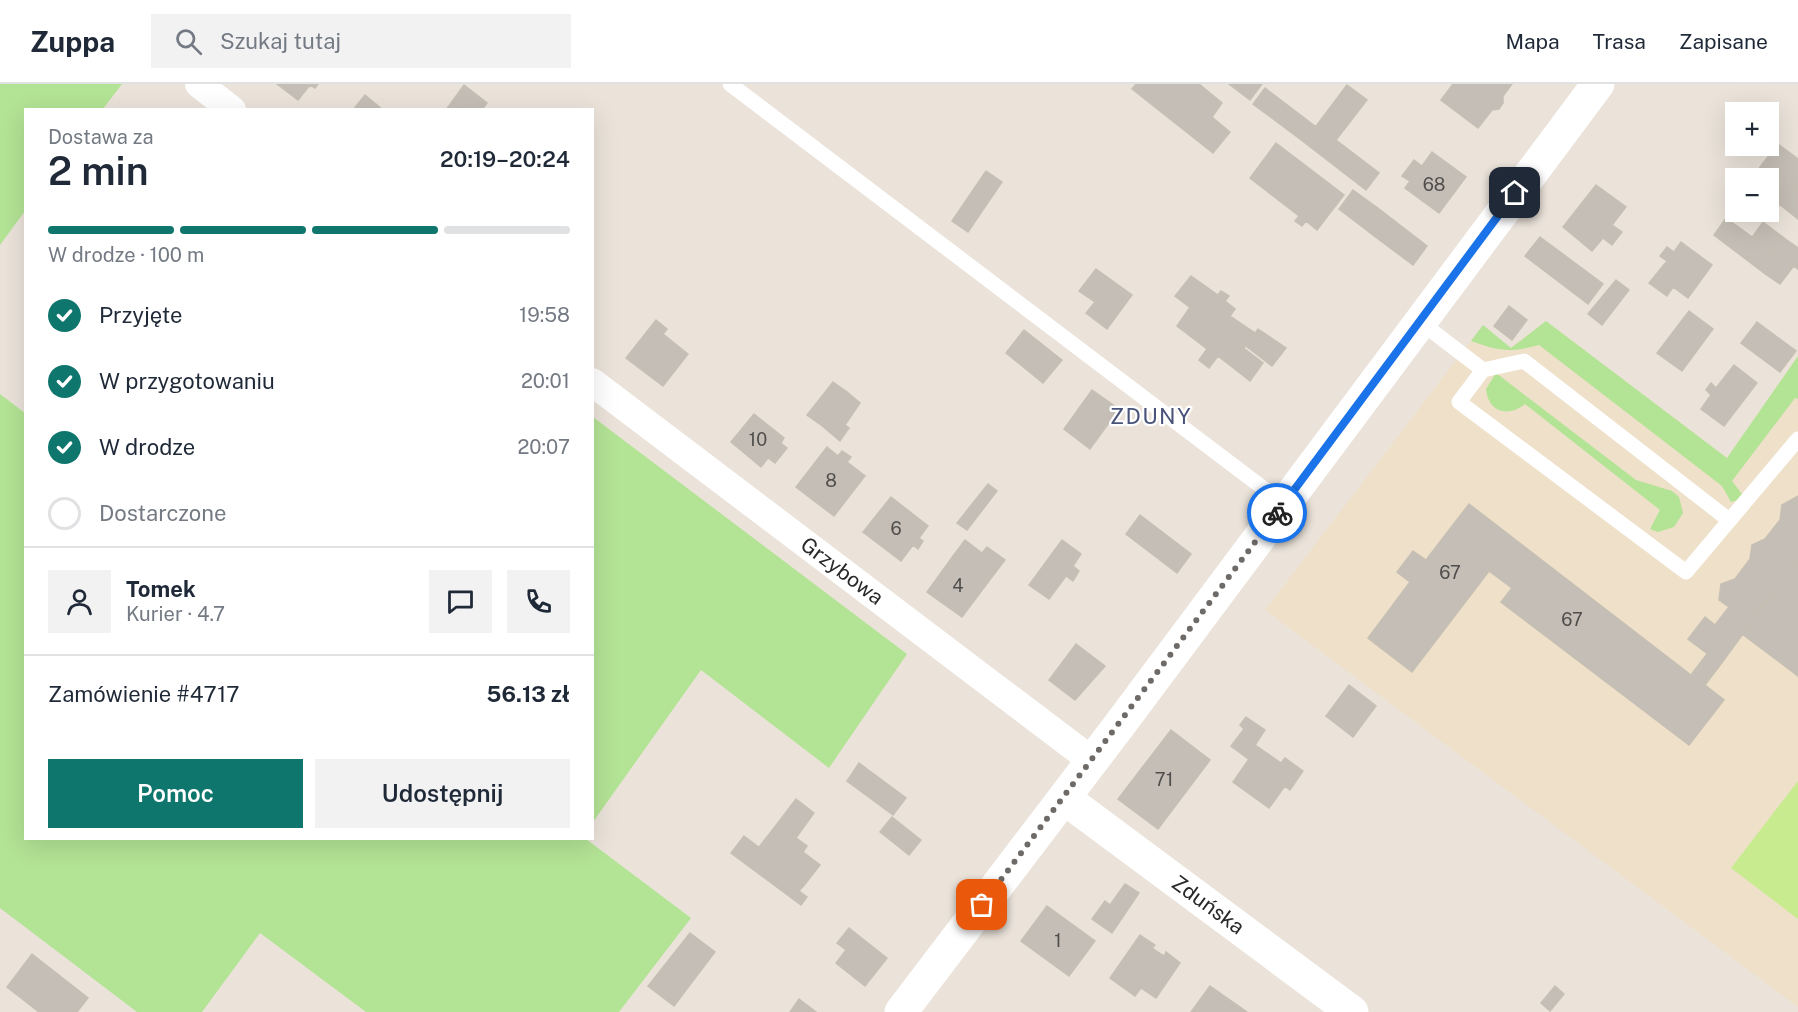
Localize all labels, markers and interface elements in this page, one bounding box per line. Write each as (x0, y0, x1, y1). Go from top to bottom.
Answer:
search box (151, 14, 571, 68)
text: Zuppa (30, 25, 115, 58)
icon: search (172, 25, 205, 58)
text: Szukaj tutaj (220, 28, 341, 54)
text: Mapa (1505, 29, 1560, 54)
text: Trasa (1593, 29, 1646, 54)
text: Zapisane (1679, 29, 1768, 54)
map controls (1725, 102, 1779, 222)
button: + (1725, 102, 1779, 156)
text: Dostawa za (48, 125, 154, 149)
text: 20:19–20:24 (440, 146, 570, 172)
text: 2 min (48, 148, 149, 194)
pin (1489, 167, 1540, 218)
button: − (1725, 168, 1779, 222)
house number: 68 (1423, 174, 1445, 195)
icon: home (1498, 176, 1531, 209)
text: W drodze · 100 m (48, 243, 204, 267)
icon: check (48, 299, 81, 332)
text: Przyjęte (99, 302, 182, 328)
text: 19:58 (519, 303, 570, 327)
icon: check (48, 365, 81, 398)
text: W przygotowaniu (99, 368, 275, 394)
text: 20:01 (521, 369, 570, 393)
district label: ZDUNY (1110, 403, 1192, 429)
house number: 10 (749, 429, 767, 450)
icon: check (48, 431, 81, 464)
text: W drodze (99, 434, 195, 460)
text: 20:07 (517, 435, 570, 459)
house number: 8 (825, 470, 837, 491)
courier (1247, 483, 1307, 543)
icon: bike (1261, 497, 1294, 530)
text: Dostarczone (99, 500, 226, 526)
house number: 6 (890, 518, 902, 539)
street label: Grzybowa (796, 531, 889, 610)
house number: 67 (1439, 562, 1461, 583)
button: person (48, 570, 111, 633)
button: chat (429, 570, 492, 633)
button: phone (507, 570, 570, 633)
house number: 4 (952, 575, 964, 596)
text: Tomek (126, 576, 196, 602)
text: Kurier · 4.7 (126, 602, 225, 626)
house number: 67 (1561, 609, 1583, 630)
text: Zamówienie #4717 (48, 681, 239, 707)
text: 56.13 zł (487, 681, 570, 707)
button: Pomoc (48, 759, 303, 828)
button: Udostępnij (315, 759, 570, 828)
house number: 71 (1155, 769, 1173, 790)
street label: Zduńska (1167, 870, 1249, 939)
pin (956, 879, 1007, 930)
icon: bag (965, 888, 998, 921)
house number: 1 (1054, 930, 1062, 951)

